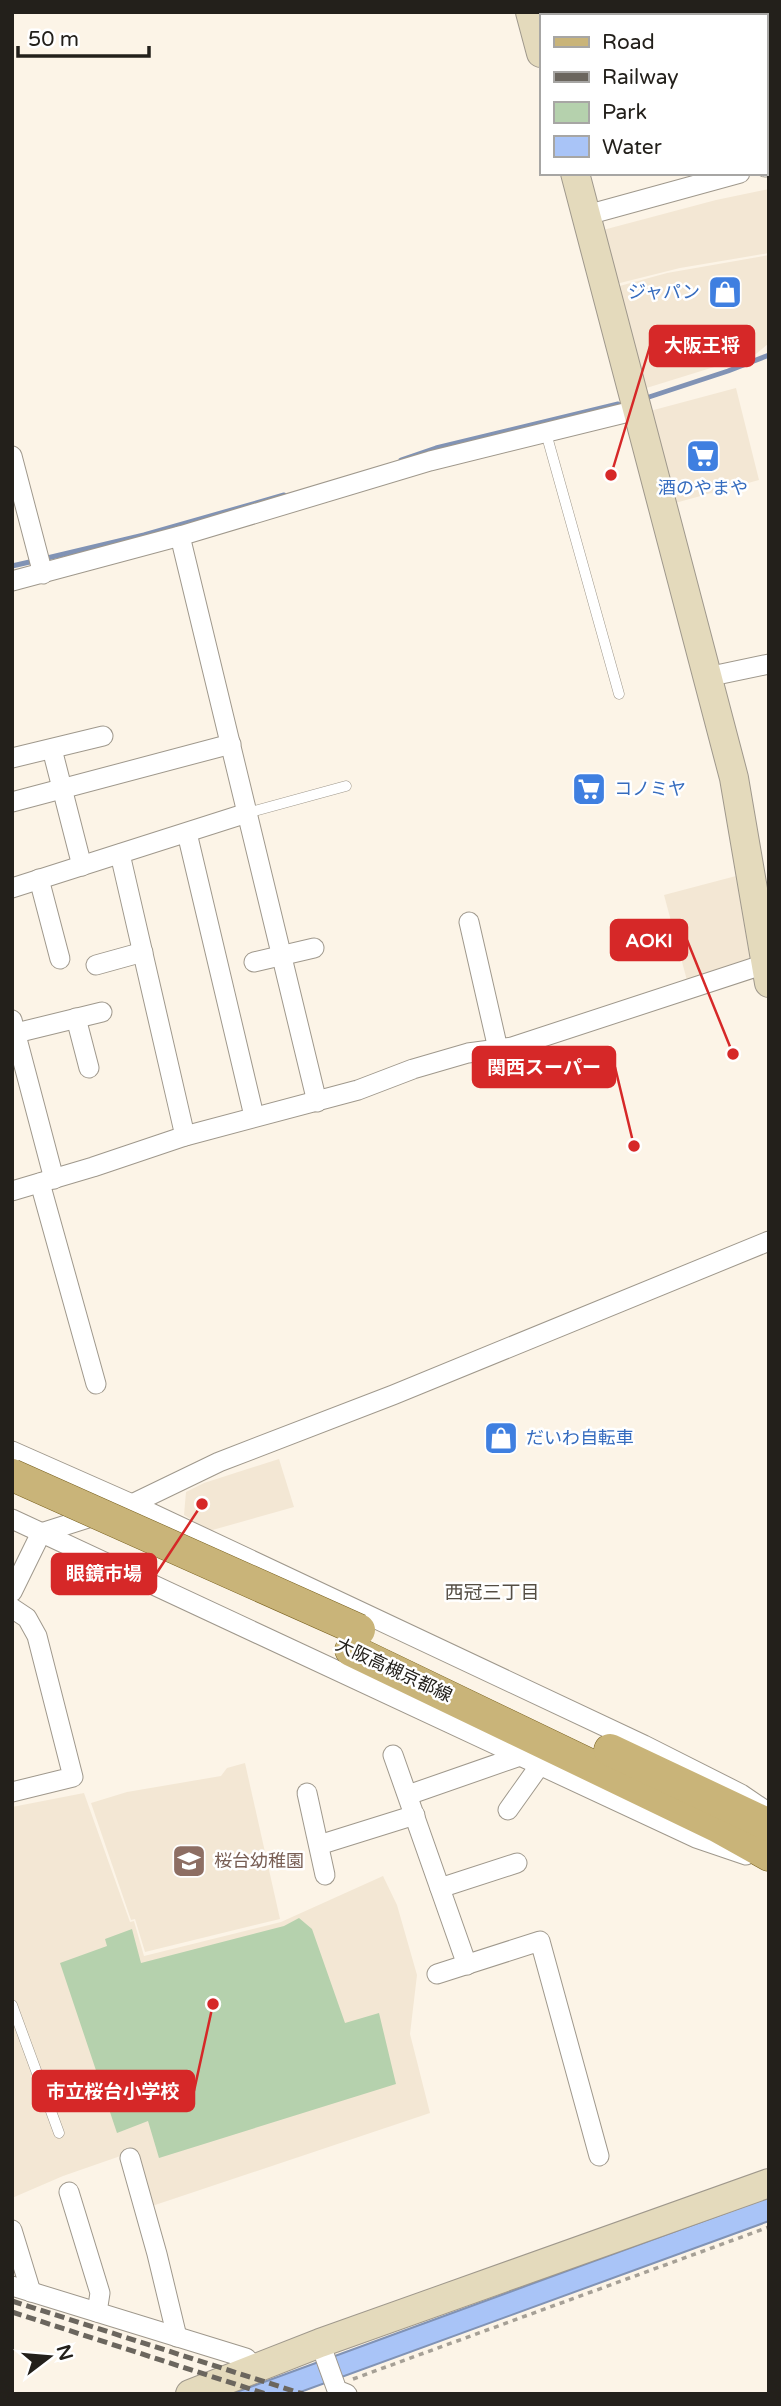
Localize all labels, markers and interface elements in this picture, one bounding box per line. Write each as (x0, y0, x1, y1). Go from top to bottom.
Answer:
scale bar (18, 14, 149, 58)
legend (540, 14, 767, 175)
text: 50 m (28, 27, 79, 52)
text: Road (602, 30, 655, 55)
text: Railway (602, 65, 679, 90)
text: Park (602, 100, 647, 125)
text: Water (602, 135, 662, 160)
shop icon: ジャパン (706, 273, 744, 311)
place label: ジャパン (628, 281, 700, 303)
callout: 大阪王将 (650, 326, 754, 366)
text: 大阪王将 (664, 335, 740, 357)
supermarket icon: 酒のやまや (684, 437, 722, 475)
place label: 酒のやまや (658, 477, 748, 499)
supermarket icon: コノミヤ (570, 770, 608, 808)
place label: コノミヤ (614, 778, 686, 800)
callout: AOKI (611, 920, 687, 960)
text: AOKI (625, 930, 673, 952)
callout: 関西スーパー (473, 1047, 615, 1087)
text: 関西スーパー (487, 1057, 601, 1079)
shop icon: だいわ自転車 (482, 1419, 520, 1457)
place label: だいわ自転車 (526, 1427, 634, 1449)
callout: 眼鏡市場 (52, 1554, 156, 1594)
text: 眼鏡市場 (66, 1563, 142, 1585)
district label: 西冠三丁目 (444, 1582, 540, 1604)
street label: 大阪高槻京都線 (332, 1633, 456, 1707)
school or university icon: 桜台幼稚園 (170, 1842, 208, 1880)
place label: 桜台幼稚園 (214, 1850, 304, 1872)
callout: 市立桜台小学校 (33, 2071, 194, 2111)
text: 市立桜台小学校 (46, 2081, 180, 2103)
north arrow (14, 2322, 84, 2392)
text: N (52, 2342, 77, 2363)

